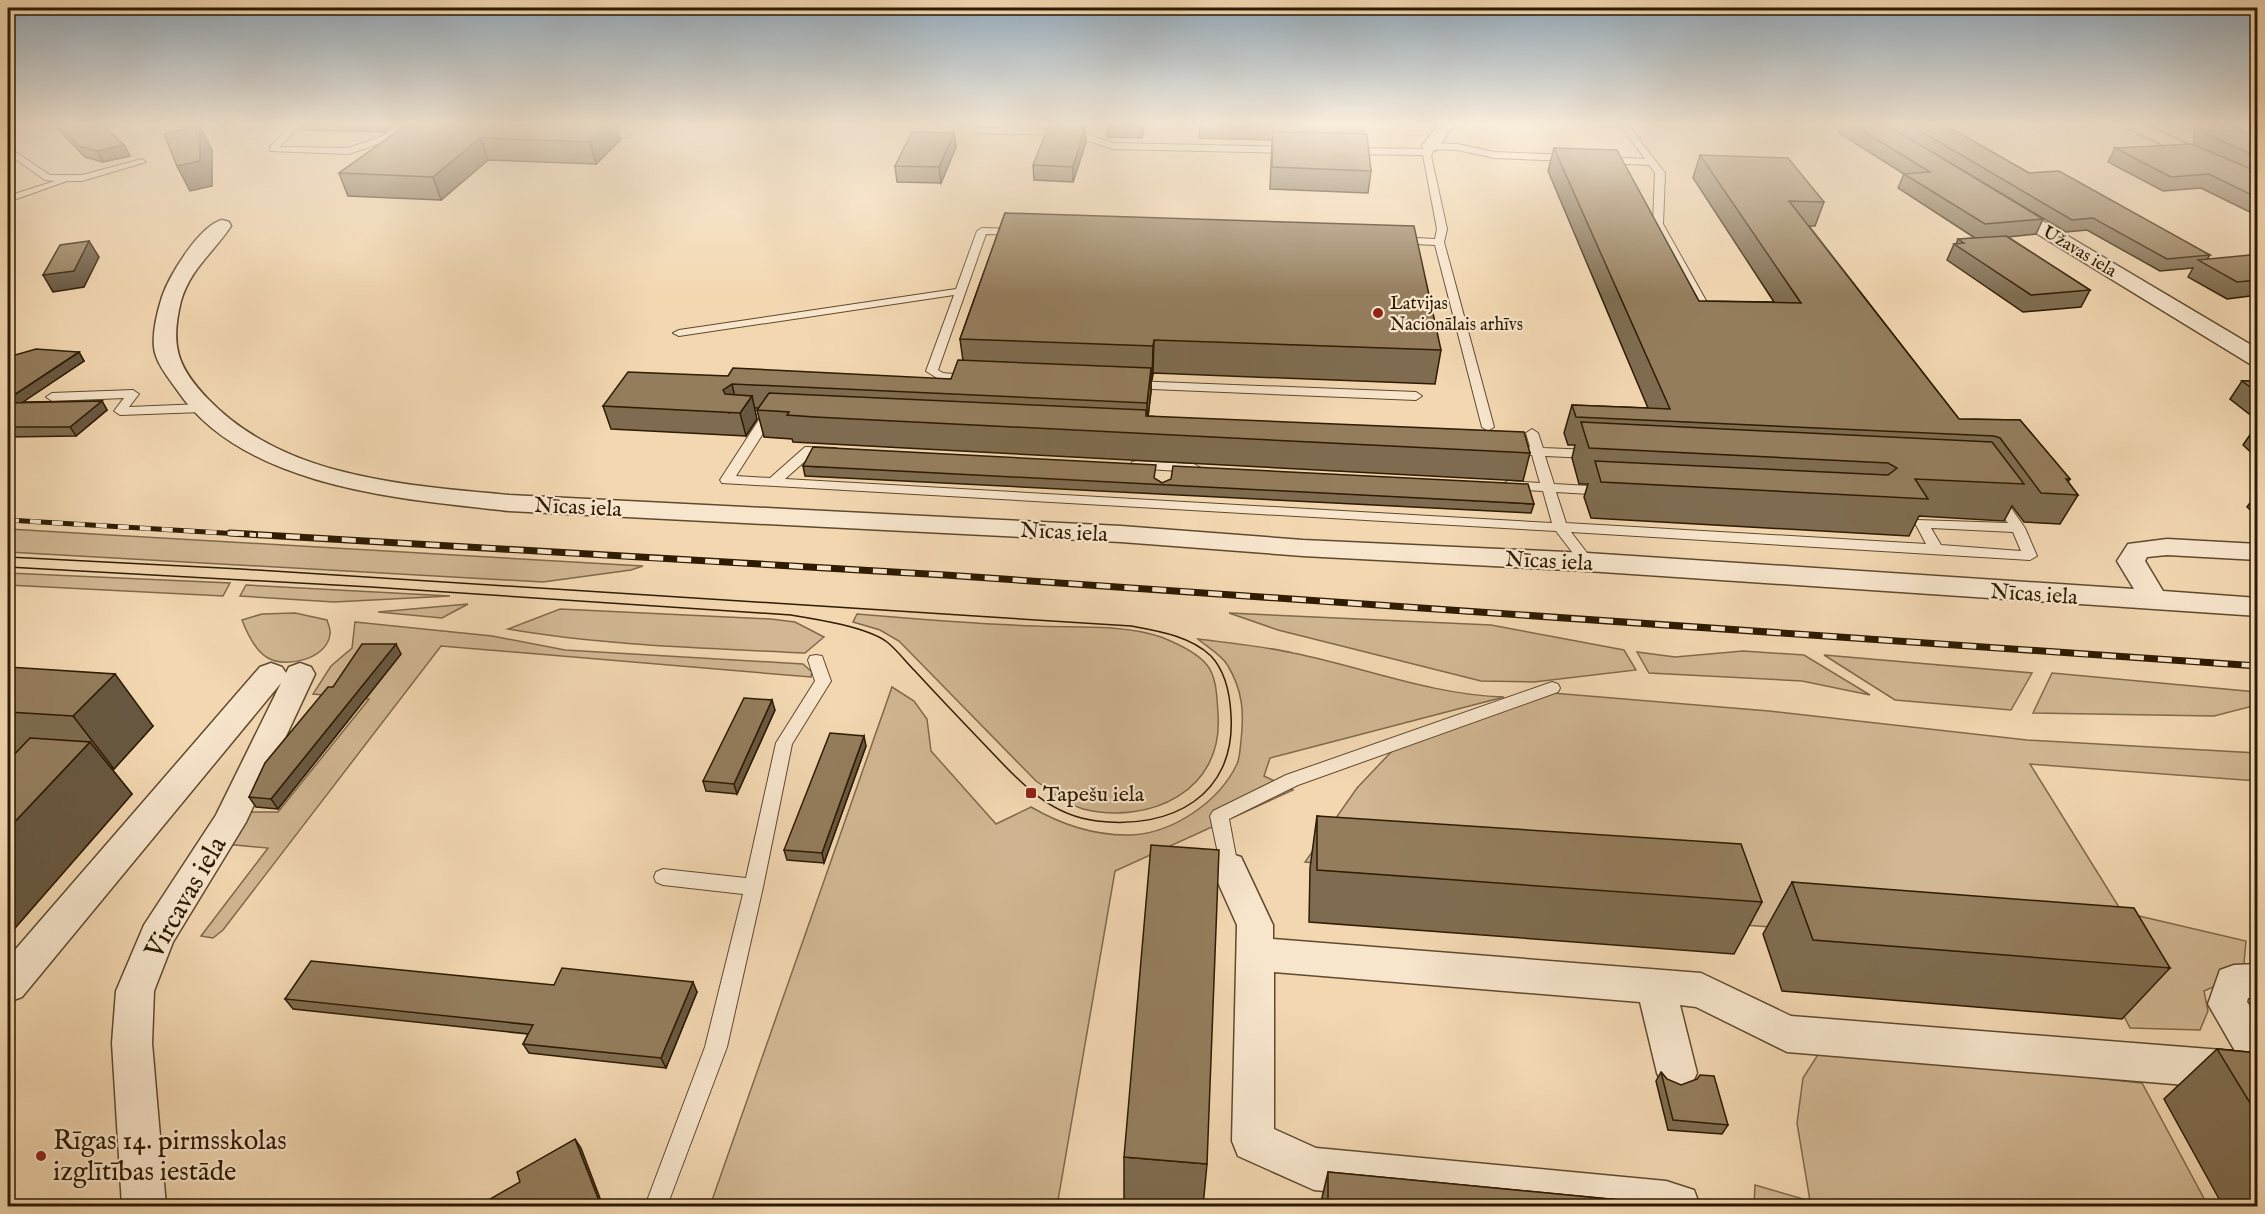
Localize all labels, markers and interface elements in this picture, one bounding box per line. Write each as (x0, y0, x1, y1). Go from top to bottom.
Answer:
street label: Užavas iela (2038, 221, 2121, 283)
place label: Latvijas Nacionālais arhīvs (1390, 293, 1523, 337)
marker: Latvijas Nacionālais arhīvs (1371, 306, 1385, 320)
street label: Nīcas iela (533, 492, 623, 524)
street label: Nīcas iela (1019, 517, 1109, 549)
street label: Nīcas iela (1504, 546, 1594, 578)
street label: Nīcas iela (1989, 578, 2079, 612)
place label: Tapešu iela (1043, 781, 1145, 809)
marker: Tapešu iela (1024, 786, 1038, 800)
street label: Vircavas iela (138, 831, 235, 966)
place label: Rīgas 14. pirmsskolas izglītības iestāde (53, 1125, 287, 1190)
marker: Rīgas 14. pirmsskolas izglītības iestāde (34, 1149, 48, 1163)

